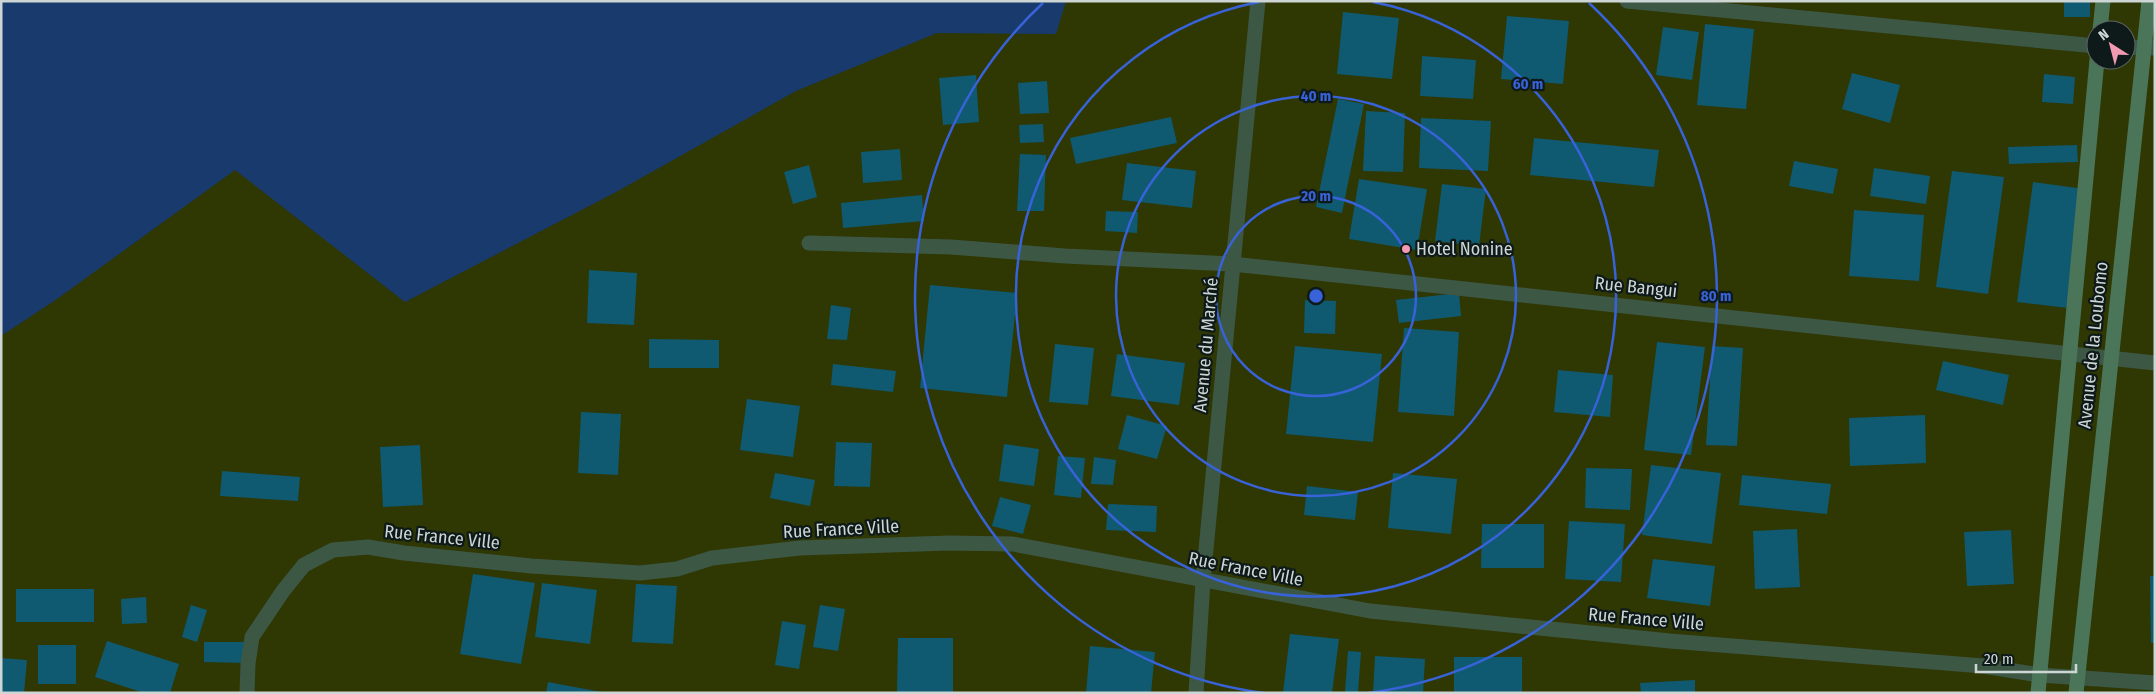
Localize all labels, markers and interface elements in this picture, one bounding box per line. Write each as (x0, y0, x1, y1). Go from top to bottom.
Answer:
north arrow (2086, 20, 2136, 70)
text: N (2095, 26, 2112, 44)
text: 60 m (1513, 75, 1543, 93)
text: 40 m (1301, 87, 1331, 105)
text: 20 m (1300, 187, 1331, 205)
place label: Hotel Nonine (1416, 238, 1513, 260)
marker: Hotel Nonine (1400, 243, 1412, 255)
street label: Avenue de la Loubomo (2073, 260, 2113, 430)
street label: Rue Bangui (1594, 272, 1678, 302)
street label: Avenue du Marché (1189, 277, 1223, 413)
centre of rings (1307, 287, 1325, 305)
text: 80 m (1701, 287, 1731, 305)
street label: Rue France Ville (782, 515, 900, 543)
street label: Rue France Ville (383, 520, 501, 554)
street label: Rue France Ville (1187, 547, 1305, 591)
street label: Rue France Ville (1587, 603, 1705, 635)
scale bar (1976, 642, 2076, 674)
text: 20 m (1984, 650, 2014, 668)

